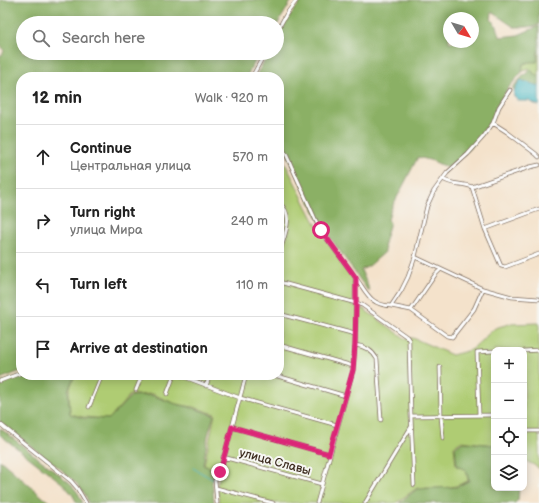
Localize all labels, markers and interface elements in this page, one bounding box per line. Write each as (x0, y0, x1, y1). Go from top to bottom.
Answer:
north arrow (443, 12, 479, 48)
search box (16, 16, 284, 60)
icon: search (30, 27, 52, 49)
text: Search here (62, 29, 145, 48)
text: 12 min (32, 88, 82, 108)
text: Walk · 920 m (195, 90, 268, 106)
text: Continue (70, 139, 132, 158)
icon: ahead (32, 146, 54, 168)
text: 570 m (232, 149, 268, 165)
text: Центральная улица (70, 158, 191, 174)
text: Turn right (70, 203, 135, 222)
icon: right (32, 210, 54, 232)
text: 240 m (231, 213, 268, 229)
route start (312, 221, 330, 239)
text: улица Мира (70, 222, 143, 238)
icon: left (32, 274, 54, 296)
text: Turn left (70, 275, 127, 294)
text: 110 m (236, 277, 268, 293)
icon: arrive (32, 338, 54, 360)
text: Arrive at destination (70, 339, 208, 358)
map controls (491, 347, 527, 491)
button: + (491, 347, 527, 383)
button: − (491, 383, 527, 419)
button: locate (491, 419, 527, 455)
street label: улица Славы (238, 445, 312, 479)
button: layers (491, 455, 527, 491)
route end (211, 463, 229, 481)

